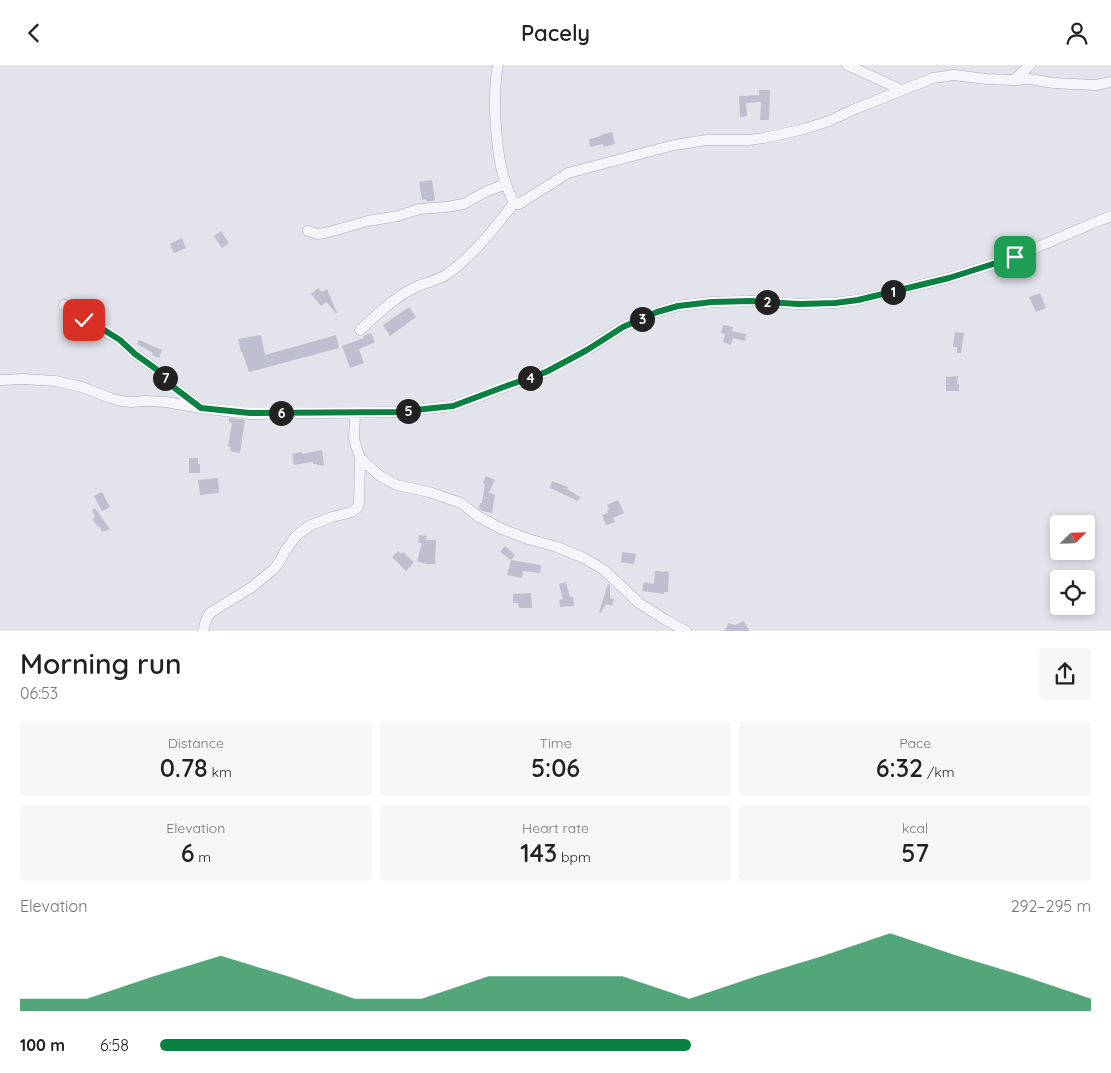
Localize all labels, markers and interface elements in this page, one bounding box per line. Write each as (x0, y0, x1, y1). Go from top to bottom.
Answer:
icon: back (20, 19, 48, 47)
text: Pacely (521, 19, 590, 47)
icon: person (1063, 19, 1091, 47)
pin (994, 236, 1036, 278)
icon: arrive (1001, 243, 1029, 271)
pin: 1 (880, 279, 906, 305)
text: 1 (891, 283, 896, 301)
pin: 2 (754, 289, 780, 315)
text: 2 (764, 293, 771, 311)
pin (63, 299, 105, 341)
icon: check (70, 306, 98, 334)
pin: 3 (630, 307, 654, 331)
text: 3 (639, 310, 646, 328)
pin: 7 (152, 365, 178, 391)
pin: 4 (518, 365, 542, 391)
text: 7 (162, 369, 169, 387)
text: 4 (526, 369, 535, 387)
pin: 5 (396, 399, 420, 423)
pin: 6 (268, 401, 294, 425)
text: 5 (404, 402, 413, 420)
text: 6 (278, 404, 285, 422)
north arrow (1050, 515, 1095, 560)
map controls (1050, 515, 1095, 615)
button: locate (1050, 570, 1095, 615)
text: Morning run (20, 646, 181, 681)
button: share (1039, 648, 1091, 700)
text: 06:53 (20, 683, 58, 703)
text: Distance (168, 734, 224, 752)
text: Time (539, 734, 572, 752)
text: Pace (899, 734, 931, 752)
text: 0.78 (160, 752, 208, 783)
text: 5:06 (531, 752, 580, 783)
text: 6:32 (876, 752, 923, 783)
text: km (208, 763, 232, 781)
text: /km (923, 763, 954, 781)
text: Elevation (166, 819, 225, 837)
text: Heart rate (522, 819, 589, 837)
text: kcal (902, 819, 928, 837)
text: 6 (181, 837, 194, 868)
text: 143 (520, 837, 557, 868)
text: 57 (901, 837, 929, 868)
text: m (194, 848, 211, 866)
text: bpm (557, 848, 591, 866)
text: Elevation (20, 896, 87, 916)
text: 292–295 m (1011, 896, 1091, 916)
text: 100 m (20, 1035, 65, 1055)
text: 6:58 (100, 1035, 129, 1055)

